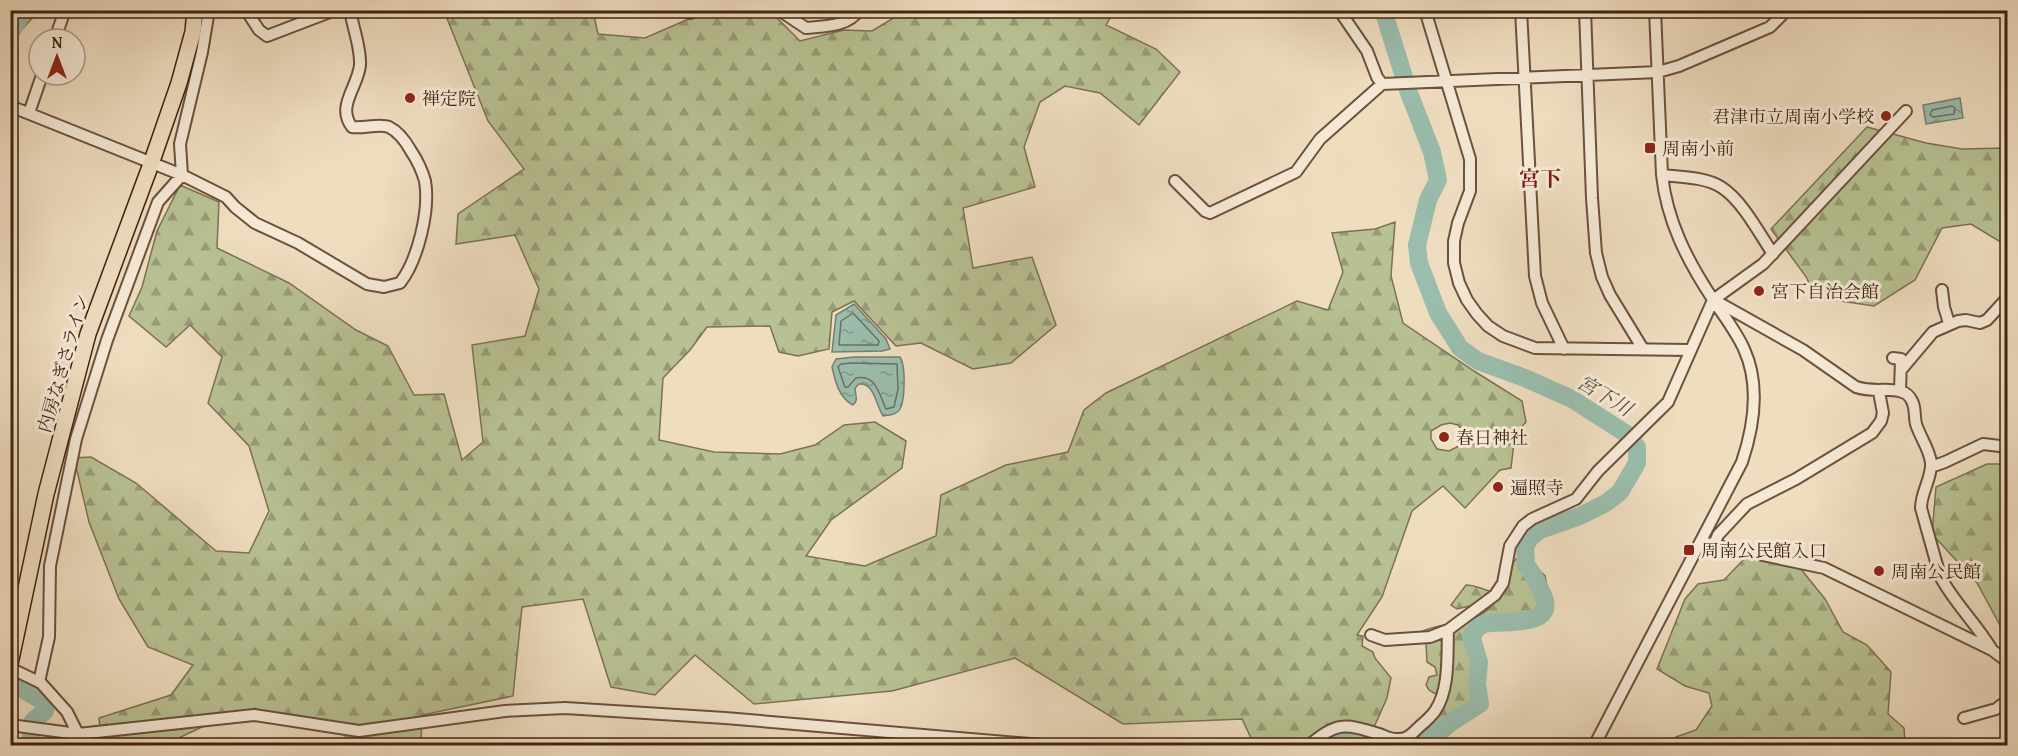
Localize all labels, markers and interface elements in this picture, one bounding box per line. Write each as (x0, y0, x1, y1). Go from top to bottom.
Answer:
north arrow (27, 27, 87, 87)
text: N (52, 30, 63, 54)
place label: 禅定院 (422, 85, 476, 112)
marker: 禅定院 (403, 91, 417, 105)
place label: 君津市立周南小学校 (1712, 103, 1874, 130)
marker: 君津市立周南小学校 (1879, 109, 1893, 123)
place label: 周南小前 (1662, 135, 1734, 162)
marker: 周南小前 (1643, 141, 1657, 155)
district label: 宮下 (1519, 163, 1561, 194)
place label: 宮下自治会館 (1771, 278, 1879, 305)
marker: 宮下自治会館 (1752, 284, 1766, 298)
street label: 内房なぎさライン (30, 290, 96, 436)
water label: 宮下川 (1572, 367, 1640, 424)
place label: 春日神社 (1456, 424, 1528, 451)
marker: 春日神社 (1437, 430, 1451, 444)
place label: 遍照寺 (1510, 474, 1564, 501)
marker: 遍照寺 (1491, 480, 1505, 494)
place label: 周南公民館入口 (1701, 537, 1827, 564)
marker: 周南公民館入口 (1682, 543, 1696, 557)
place label: 周南公民館 (1891, 558, 1981, 585)
marker: 周南公民館 (1872, 564, 1886, 578)

